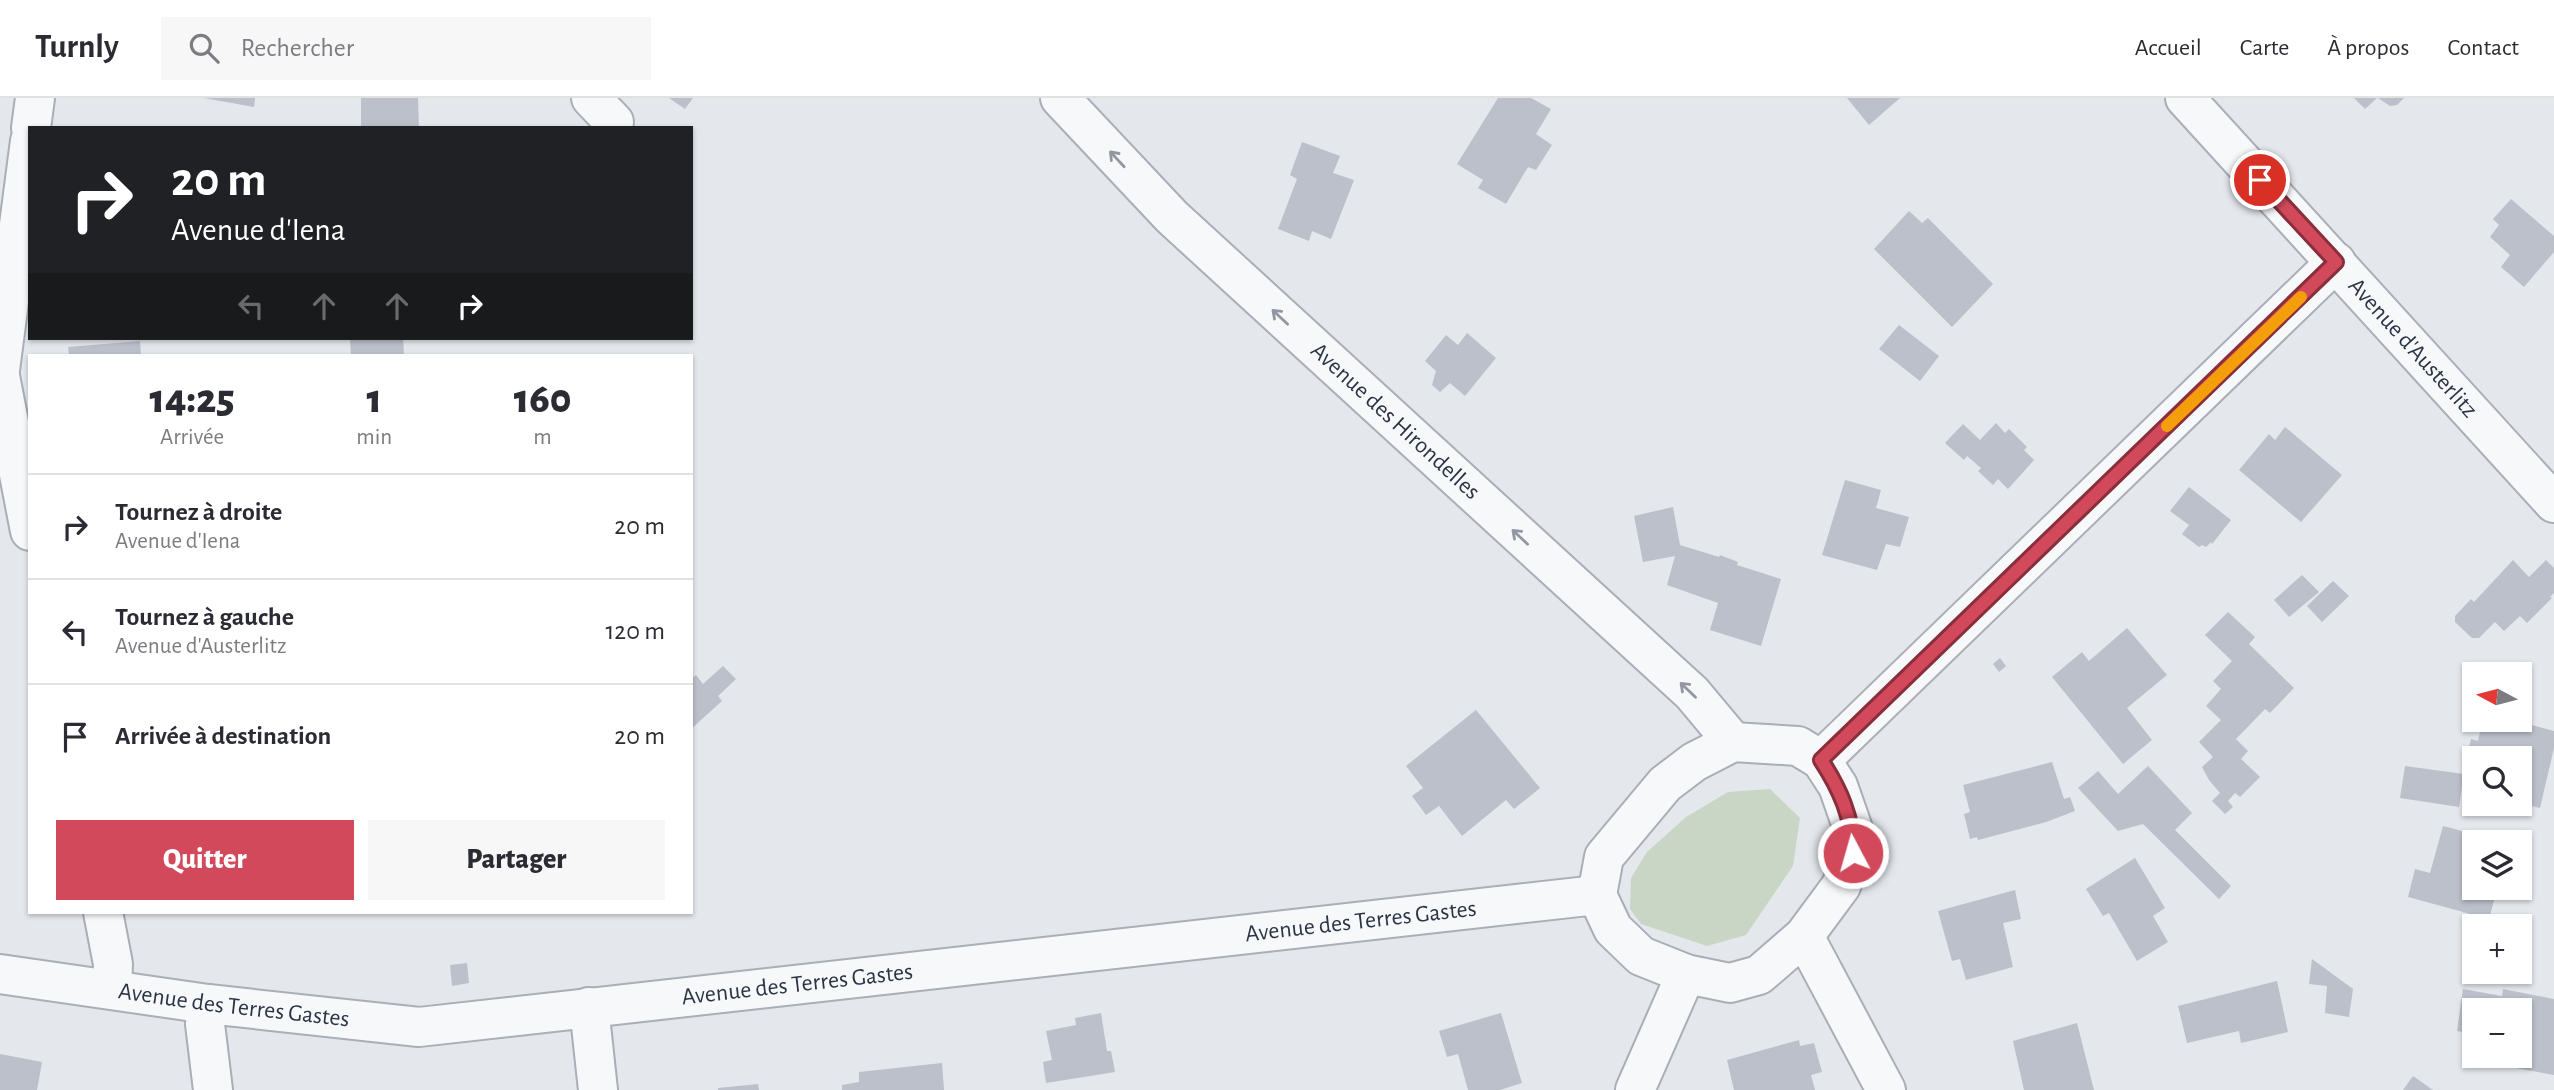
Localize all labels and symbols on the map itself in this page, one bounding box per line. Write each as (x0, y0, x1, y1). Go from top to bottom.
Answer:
one-way arrow (1109, 150, 1126, 167)
pin (2230, 150, 2290, 210)
street label: Avenue d'Austerlitz (2343, 274, 2482, 422)
one-way arrow (1271, 309, 1289, 325)
street label: Avenue des Hirondelles (1306, 338, 1484, 504)
one-way arrow (1512, 529, 1529, 546)
north arrow (2462, 662, 2532, 732)
one-way arrow (1680, 682, 1697, 699)
position arrow (1816, 816, 1890, 890)
street label: Avenue des Terres Gastes (1244, 897, 1478, 946)
street label: Avenue des Terres Gastes (680, 960, 914, 1009)
street label: Avenue des Terres Gastes (117, 979, 351, 1031)

